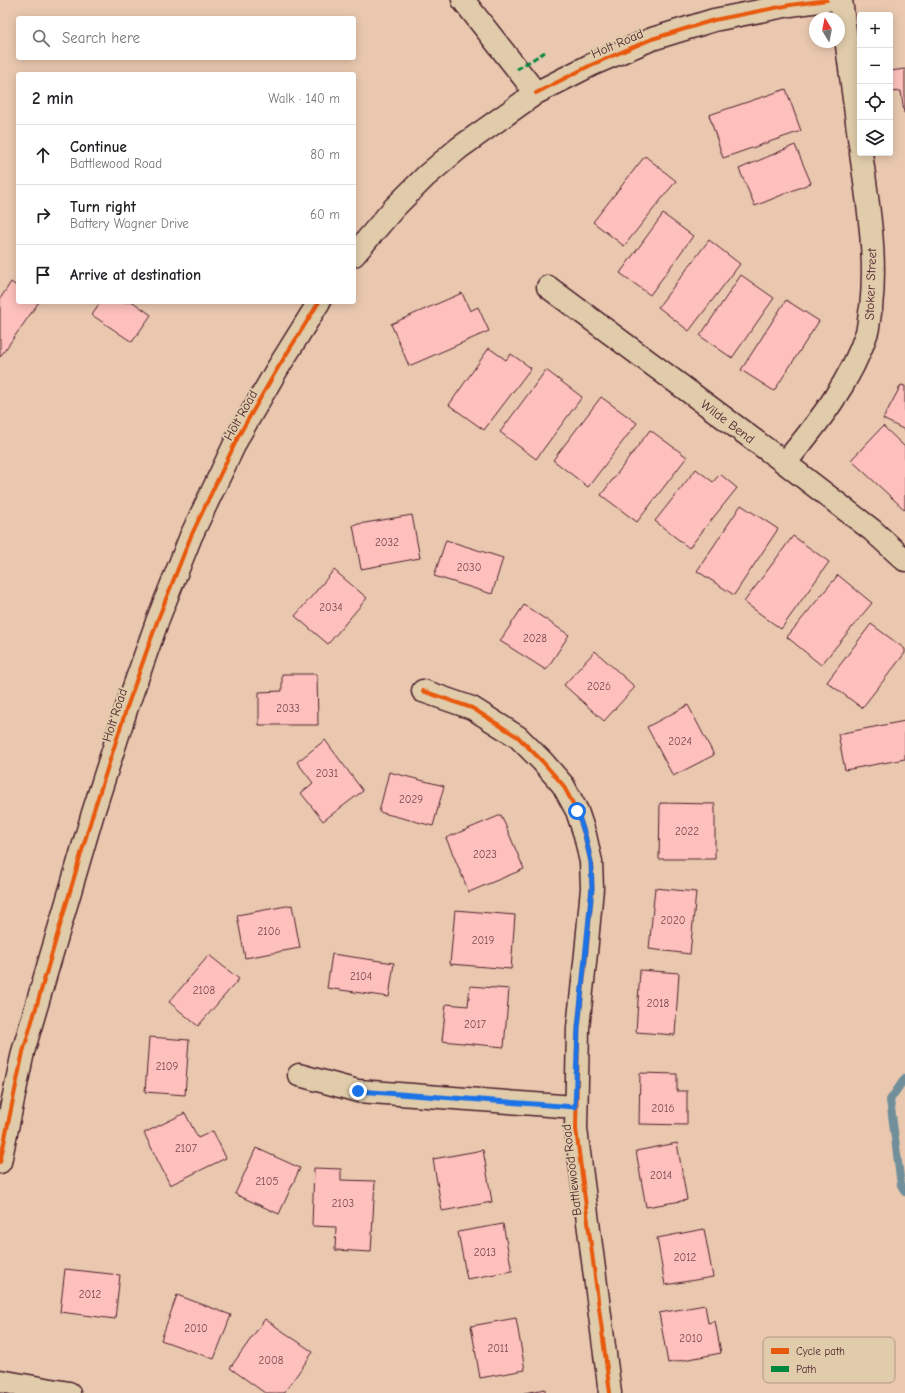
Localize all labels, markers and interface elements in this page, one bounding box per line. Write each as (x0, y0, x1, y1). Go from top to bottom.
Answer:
north arrow (809, 12, 845, 48)
map controls (857, 12, 893, 156)
button: + (857, 12, 893, 48)
search box (16, 16, 356, 60)
street label: Holt Road (589, 26, 646, 61)
icon: search (30, 27, 52, 49)
text: Search here (62, 29, 140, 47)
button: − (857, 48, 893, 84)
button: locate (857, 84, 893, 120)
text: 2 min (32, 89, 73, 108)
text: Walk · 140 m (268, 91, 340, 106)
button: layers (857, 120, 893, 156)
text: Continue (70, 138, 127, 156)
icon: ahead (32, 144, 54, 166)
text: 80 m (310, 147, 340, 162)
text: Battlewood Road (70, 156, 162, 171)
text: Turn right (70, 198, 136, 216)
icon: right (32, 204, 54, 226)
text: 60 m (310, 207, 340, 222)
text: Battery Wagner Drive (70, 216, 189, 231)
street label: Stoker Street (862, 247, 879, 320)
icon: arrive (32, 264, 54, 286)
text: Arrive at destination (70, 266, 201, 284)
street label: Holt Road (220, 387, 260, 443)
street label: Wilde Bend (698, 396, 758, 446)
house number: 2032 (375, 536, 399, 549)
house number: 2030 (457, 561, 481, 574)
house number: 2034 (319, 601, 343, 614)
house number: 2028 (523, 632, 547, 645)
house number: 2026 (587, 680, 611, 693)
street label: Holt Road (99, 687, 130, 744)
house number: 2033 (276, 702, 300, 715)
house number: 2024 (668, 735, 692, 748)
house number: 2031 (316, 767, 338, 780)
house number: 2029 (399, 793, 423, 806)
route start (568, 802, 586, 820)
house number: 2022 (675, 825, 699, 838)
house number: 2023 (473, 848, 497, 861)
house number: 2020 (661, 914, 685, 927)
house number: 2106 (258, 925, 280, 938)
house number: 2019 (472, 934, 494, 947)
house number: 2104 (350, 970, 372, 983)
house number: 2108 (193, 984, 216, 997)
house number: 2018 (647, 997, 670, 1010)
house number: 2017 (464, 1018, 486, 1031)
house number: 2109 (156, 1060, 178, 1073)
route end (349, 1082, 367, 1100)
house number: 2016 (652, 1102, 674, 1115)
street label: Battlewood Road (558, 1123, 585, 1217)
house number: 2107 (175, 1142, 197, 1155)
house number: 2014 (650, 1169, 672, 1182)
house number: 2105 (256, 1175, 278, 1188)
house number: 2103 (332, 1197, 354, 1210)
house number: 2013 (474, 1246, 496, 1259)
house number: 2012 (674, 1251, 697, 1264)
house number: 2012 (79, 1288, 102, 1301)
house number: 2010 (184, 1322, 208, 1335)
house number: 2010 (679, 1332, 703, 1345)
legend (763, 1337, 895, 1383)
house number: 2011 (487, 1342, 509, 1355)
text: Cycle path (796, 1345, 845, 1358)
house number: 2008 (259, 1354, 284, 1367)
text: Path (796, 1363, 817, 1376)

